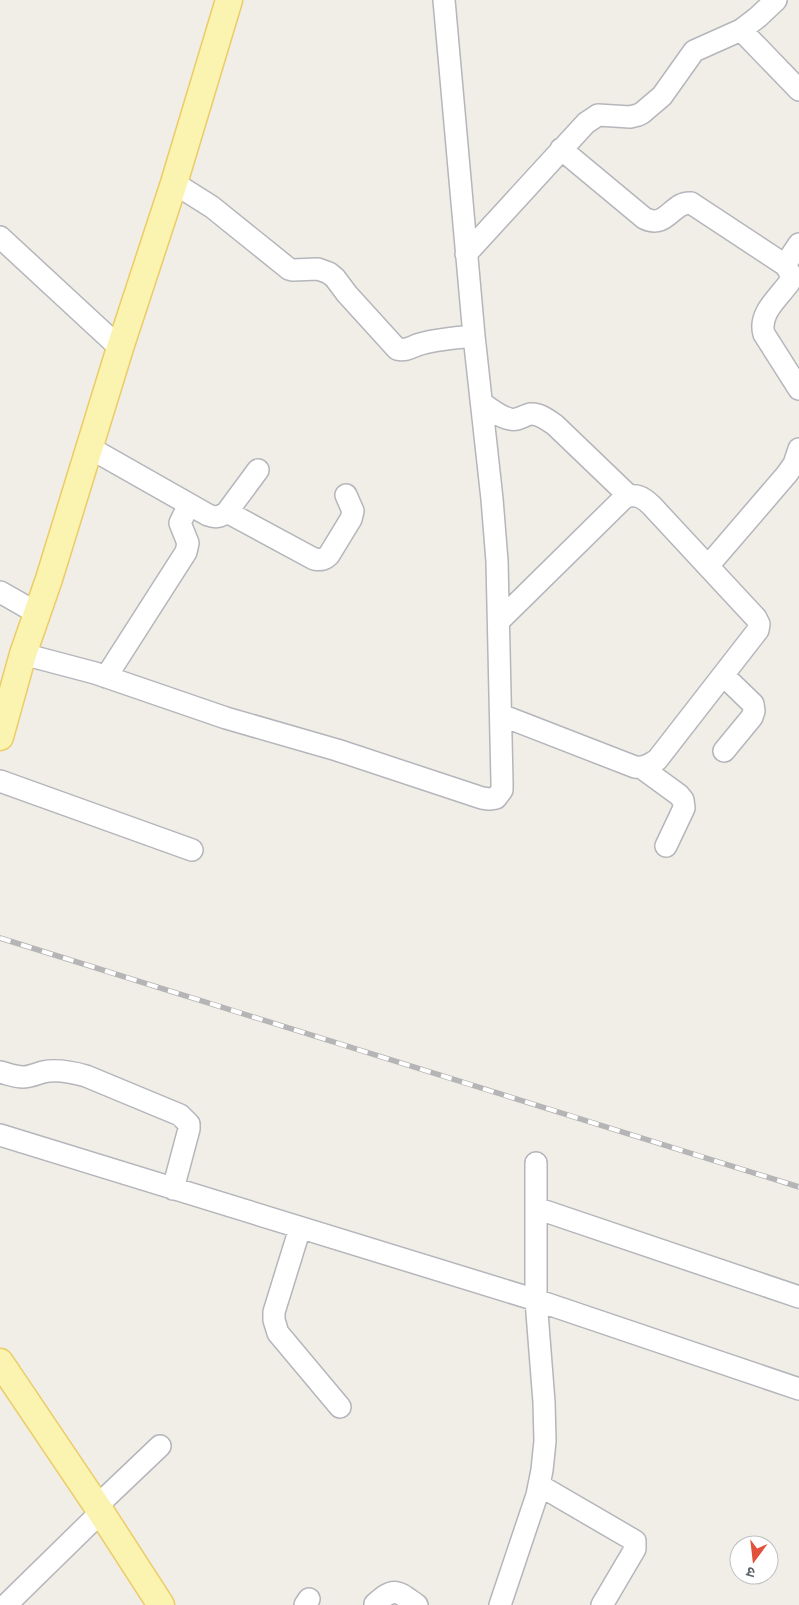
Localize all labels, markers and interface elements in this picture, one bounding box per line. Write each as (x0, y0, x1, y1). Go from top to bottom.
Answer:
north arrow (729, 1535, 779, 1585)
text: उ (744, 1563, 757, 1581)

